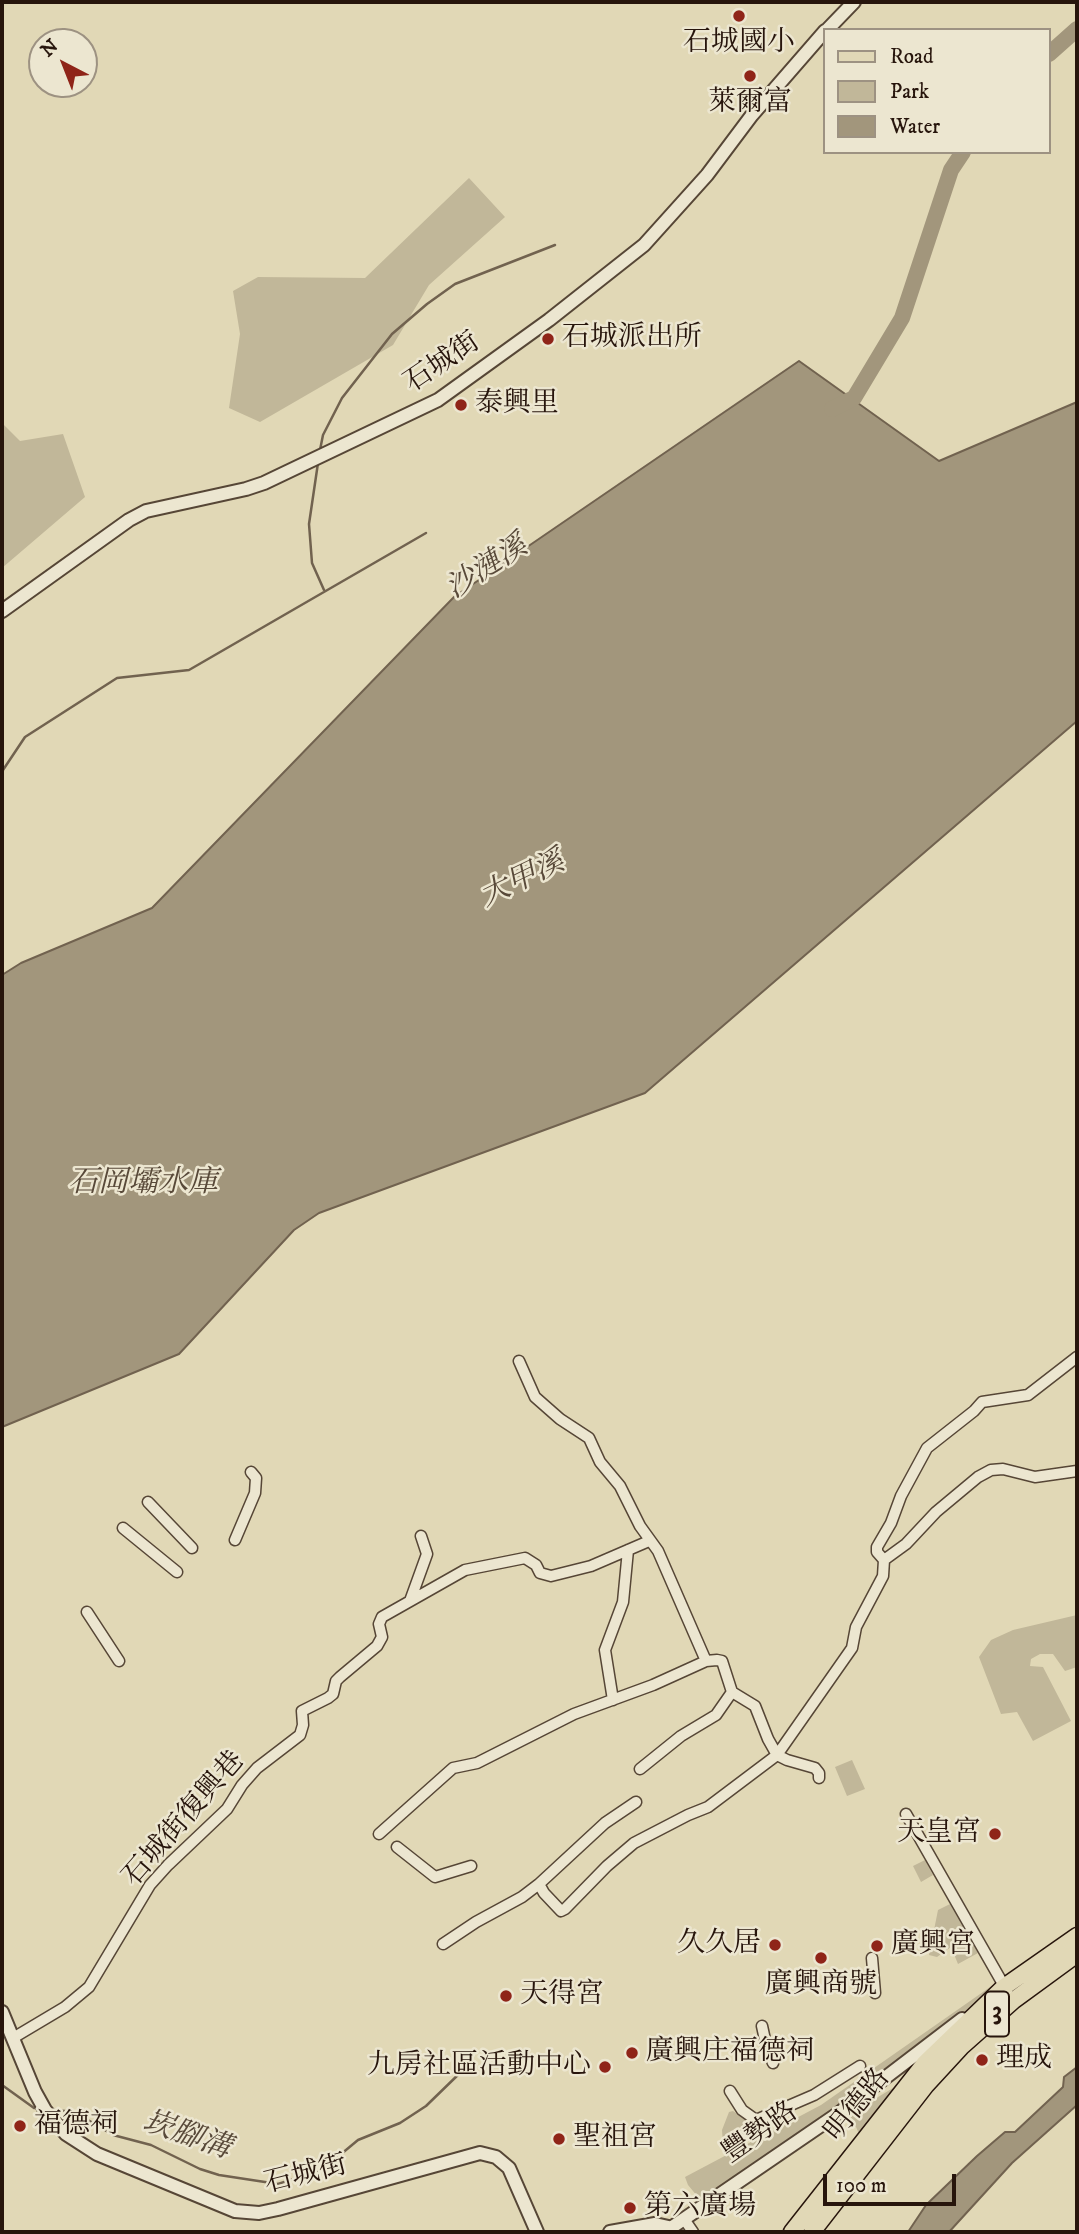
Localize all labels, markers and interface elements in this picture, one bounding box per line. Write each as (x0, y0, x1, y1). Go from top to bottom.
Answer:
marker: 石城國小 (731, 8, 747, 24)
place label: 石城國小 (683, 27, 795, 61)
north arrow (28, 28, 98, 98)
legend (824, 28, 1051, 154)
text: N (36, 35, 63, 62)
text: Road (890, 44, 934, 70)
marker: 萊爾富 (742, 68, 758, 84)
text: Park (890, 79, 929, 105)
place label: 萊爾富 (708, 87, 792, 121)
text: Water (890, 114, 940, 140)
place label: 石城派出所 (562, 322, 702, 356)
street label: 石城街 (399, 327, 487, 401)
marker: 石城派出所 (540, 331, 556, 347)
place label: 泰興里 (475, 388, 559, 422)
marker: 泰興里 (453, 397, 469, 413)
water label: 沙漣溪 (440, 529, 536, 609)
water label: 大甲溪 (475, 845, 571, 917)
water label: 石岡壩水庫 (68, 1167, 218, 1203)
street label: 石城街復興巷 (117, 1746, 253, 1894)
place label: 天皇宮 (897, 1817, 981, 1851)
marker: 天皇宮 (987, 1826, 1003, 1842)
place label: 久久居 (677, 1928, 761, 1962)
place label: 廣興宮 (891, 1929, 975, 1963)
marker: 久久居 (767, 1937, 783, 1953)
marker: 廣興宮 (869, 1938, 885, 1954)
marker: 廣興商號 (813, 1950, 829, 1966)
place label: 廣興商號 (765, 1969, 877, 2003)
place label: 天得宮 (520, 1979, 604, 2013)
marker: 天得宮 (498, 1988, 514, 2004)
road number: 3 (985, 1992, 1009, 2036)
place label: 廣興庄福德祠 (646, 2036, 814, 2070)
place label: 理成 (996, 2043, 1052, 2077)
marker: 廣興庄福德祠 (624, 2045, 640, 2061)
place label: 九房社區活動中心 (367, 2050, 591, 2084)
marker: 理成 (974, 2052, 990, 2068)
marker: 九房社區活動中心 (597, 2059, 613, 2075)
street label: 明德路 (820, 2063, 898, 2149)
street label: 豐勢路 (717, 2096, 805, 2172)
water label: 崁腳溝 (138, 2105, 234, 2169)
place label: 福德祠 (34, 2109, 118, 2143)
marker: 福德祠 (12, 2118, 28, 2134)
place label: 聖祖宮 (573, 2122, 657, 2156)
marker: 聖祖宮 (551, 2131, 567, 2147)
street label: 石城街 (261, 2150, 351, 2202)
scale bar (827, 2160, 960, 2204)
text: 100 m (836, 2173, 887, 2199)
place label: 第六廣場 (644, 2191, 756, 2225)
marker: 第六廣場 (622, 2200, 638, 2216)

